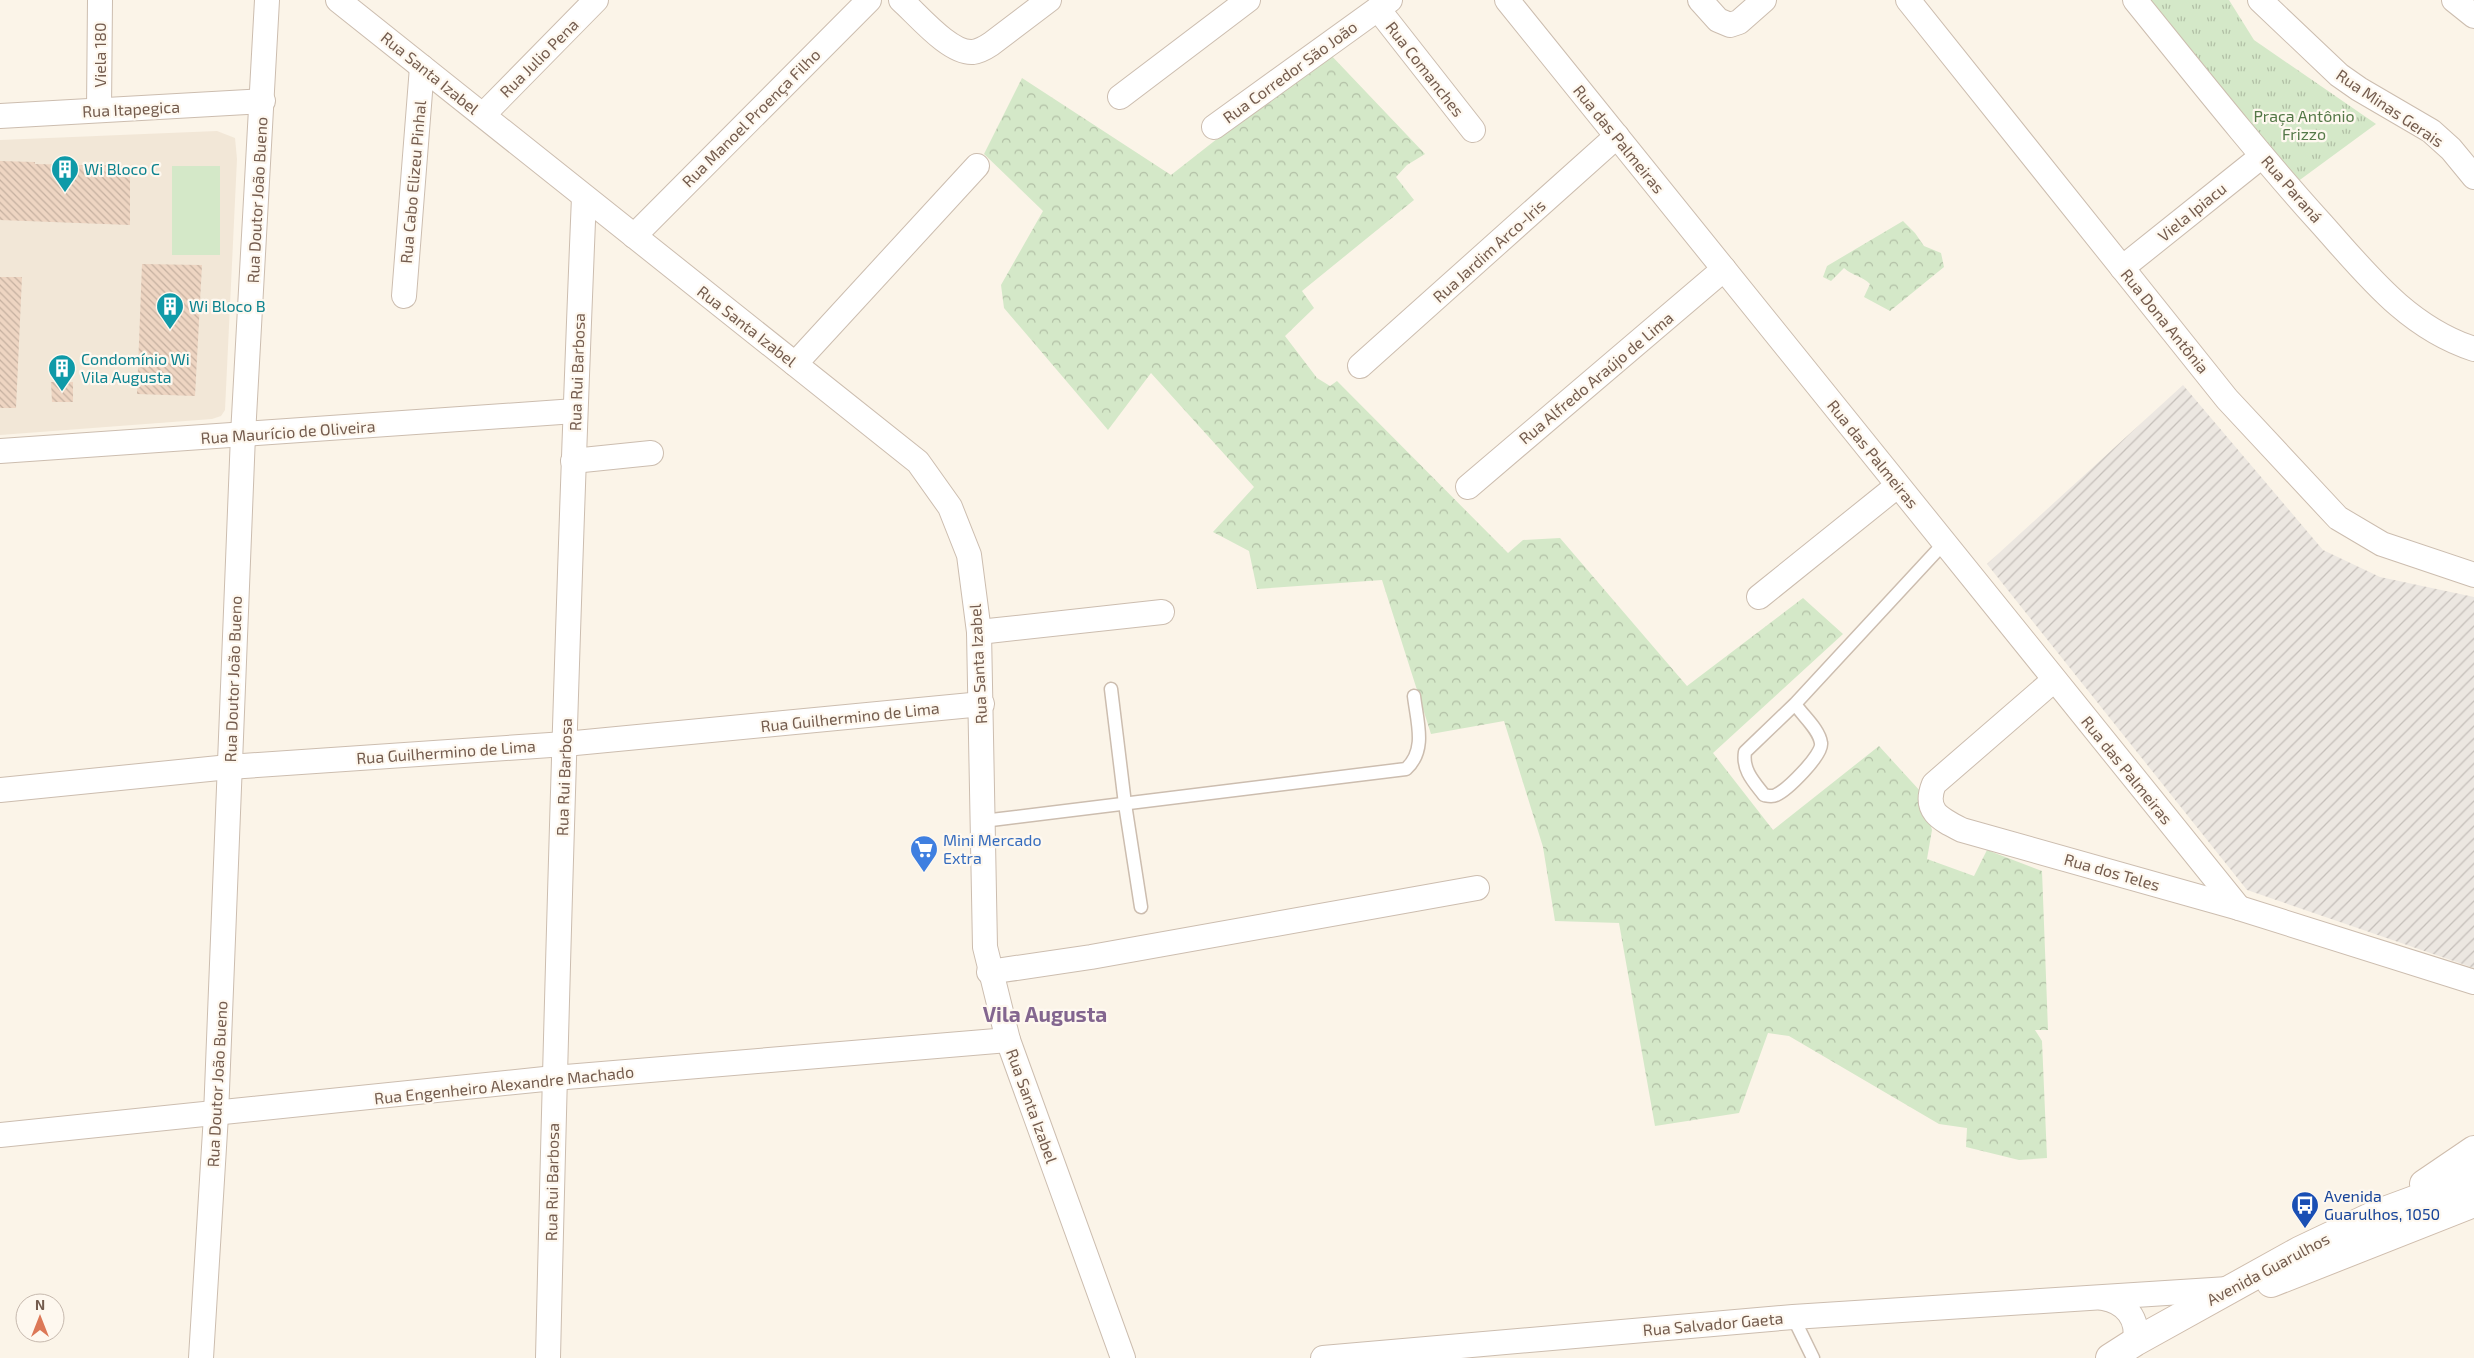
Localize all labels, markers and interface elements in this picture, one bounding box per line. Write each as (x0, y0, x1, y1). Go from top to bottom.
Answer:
street label: Rua Julio Pena (496, 15, 582, 101)
street label: Rua Corredor São João (1219, 17, 1360, 127)
street label: Rua Comanches (1382, 17, 1468, 120)
street label: Viela 180 (90, 22, 109, 88)
street label: Rua Santa Izabel (378, 27, 483, 118)
street label: Rua Manoel Proença Filho (678, 45, 824, 191)
street label: Rua Minas Gerais (2333, 65, 2447, 150)
street label: Rua das Palmeiras (1570, 81, 1669, 197)
street label: Rua Itapegica (82, 96, 180, 121)
street label: Rua Cabo Elizeu Pinhal (396, 99, 429, 264)
park label: Praça Antônio Frizzo (2253, 106, 2355, 143)
street label: Rua Doutor João Bueno (243, 116, 270, 284)
street label: Rua Paraná (2258, 151, 2327, 226)
building icon: Wi Bloco C (50, 154, 80, 193)
place label: Wi Bloco C (84, 159, 160, 178)
street label: Viela Ipiacu (2154, 178, 2230, 245)
street label: Rua Jardim Arco-Iris (1429, 195, 1549, 306)
street label: Rua Dona Antônia (2117, 265, 2213, 377)
street label: Rua Santa Izabel (694, 281, 801, 370)
building icon: Wi Bloco B (155, 291, 185, 330)
place label: Wi Bloco B (189, 296, 266, 315)
street label: Rua Alfredo Araújo de Lima (1515, 308, 1677, 448)
street label: Rua Rui Barbosa (565, 313, 588, 431)
place label: Condomínio Wi Vila Augusta (81, 349, 190, 386)
building icon: Condomínio Wi Vila Augusta (47, 353, 77, 392)
street label: Rua das Palmeiras (1824, 396, 1923, 512)
street label: Rua Maurício de Oliveira (200, 416, 376, 447)
street label: Rua Doutor João Bueno (220, 595, 245, 763)
street label: Rua Santa Izabel (965, 603, 990, 725)
street label: Rua Guilhermino de Lima (760, 698, 940, 735)
street label: Rua das Palmeiras (2078, 712, 2177, 828)
street label: Rua Rui Barbosa (552, 718, 575, 836)
street label: Rua Guilhermino de Lima (356, 736, 536, 767)
place label: Mini Mercado Extra (943, 830, 1042, 867)
supermarket icon: Mini Mercado Extra (909, 834, 939, 873)
street label: Rua dos Teles (2062, 849, 2162, 894)
street label: Rua Doutor João Bueno (203, 1000, 230, 1168)
district label: Vila Augusta (983, 1001, 1107, 1026)
street label: Rua Santa Izabel (1003, 1046, 1062, 1166)
street label: Rua Engenheiro Alexandre Machado (373, 1061, 635, 1108)
street label: Rua Rui Barbosa (541, 1123, 562, 1241)
place label: Avenida Guarulhos, 1050 (2324, 1186, 2440, 1223)
bus stop icon: Avenida Guarulhos, 1050 (2290, 1190, 2320, 1229)
street label: Avenida Guarulhos (2203, 1228, 2332, 1309)
north arrow (15, 1293, 65, 1343)
text: N (35, 1296, 45, 1313)
street label: Rua Salvador Gaeta (1642, 1308, 1784, 1339)

